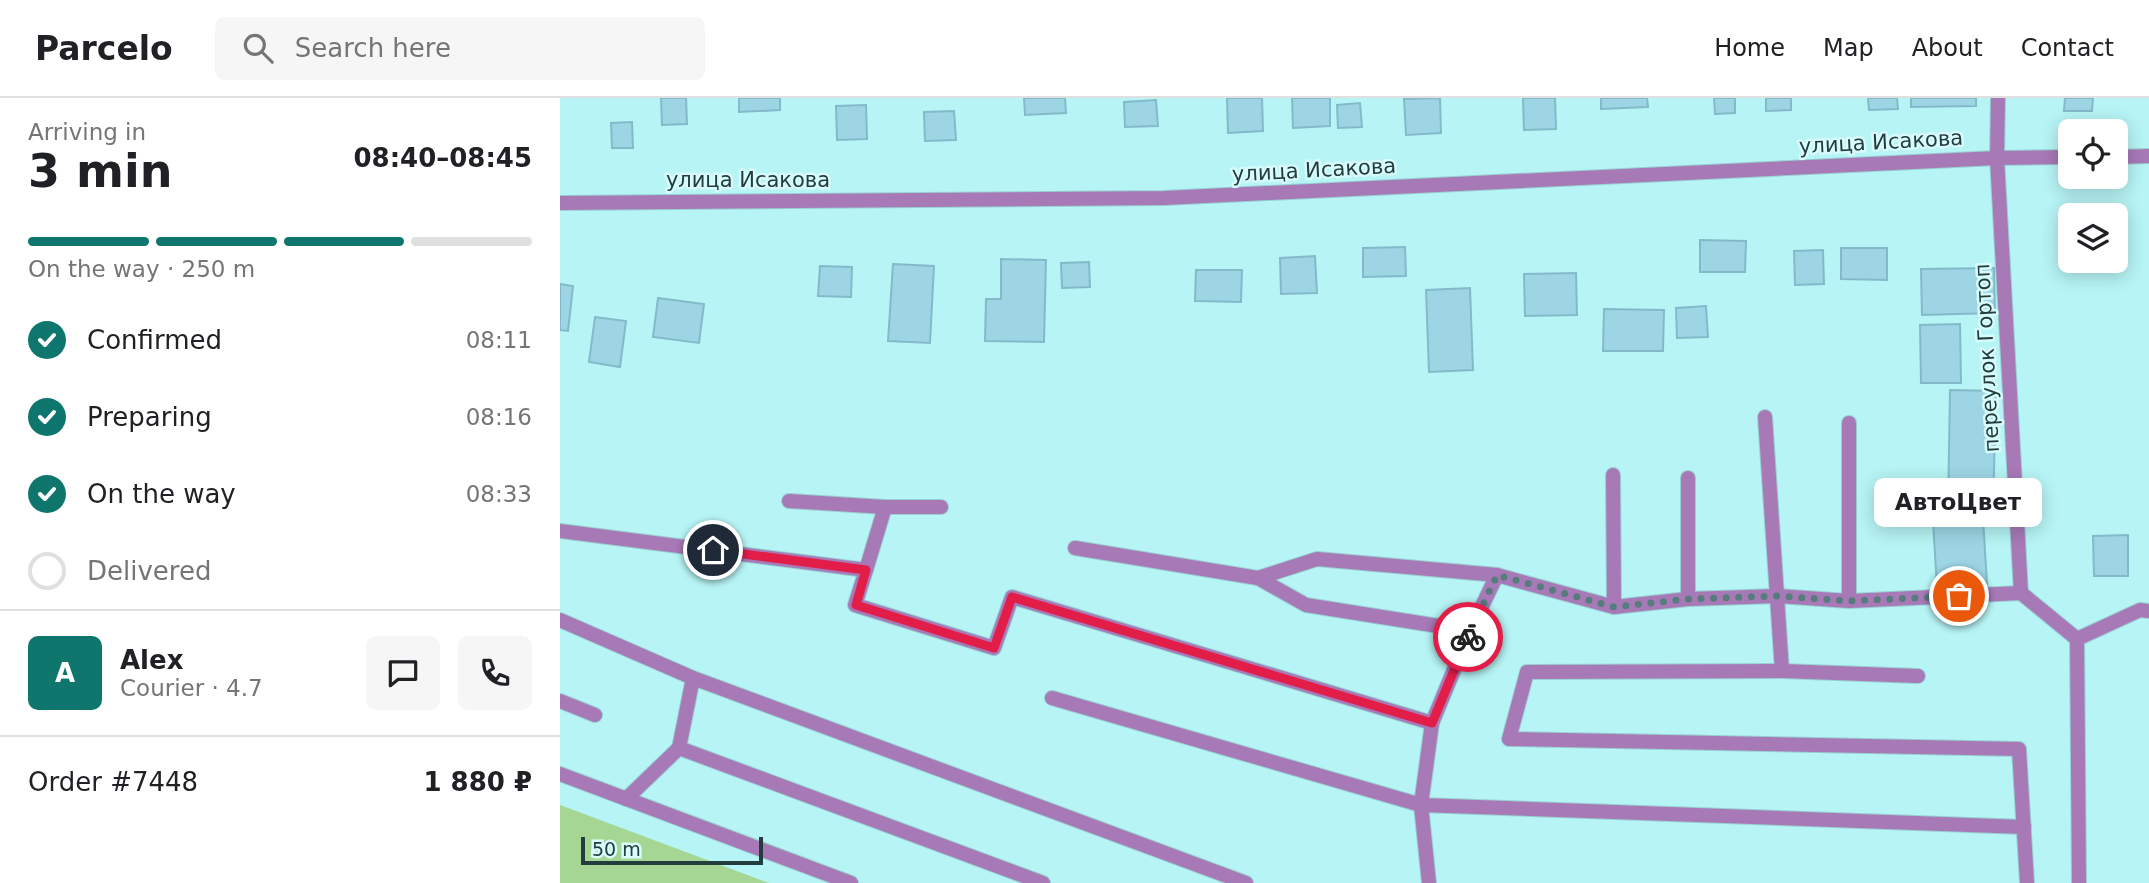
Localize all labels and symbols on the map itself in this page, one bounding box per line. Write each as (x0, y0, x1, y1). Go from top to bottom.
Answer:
street label: улица Исакова (1798, 126, 1964, 158)
street label: улица Исакова (1231, 154, 1397, 186)
street label: улица Исакова (666, 168, 830, 192)
street label: переулок Гортоп (1970, 263, 2004, 453)
callout: АвтоЦвет (1875, 477, 2043, 526)
pin (683, 520, 743, 580)
pin (1929, 566, 1989, 626)
courier (1433, 602, 1503, 672)
scale bar (581, 834, 763, 866)

